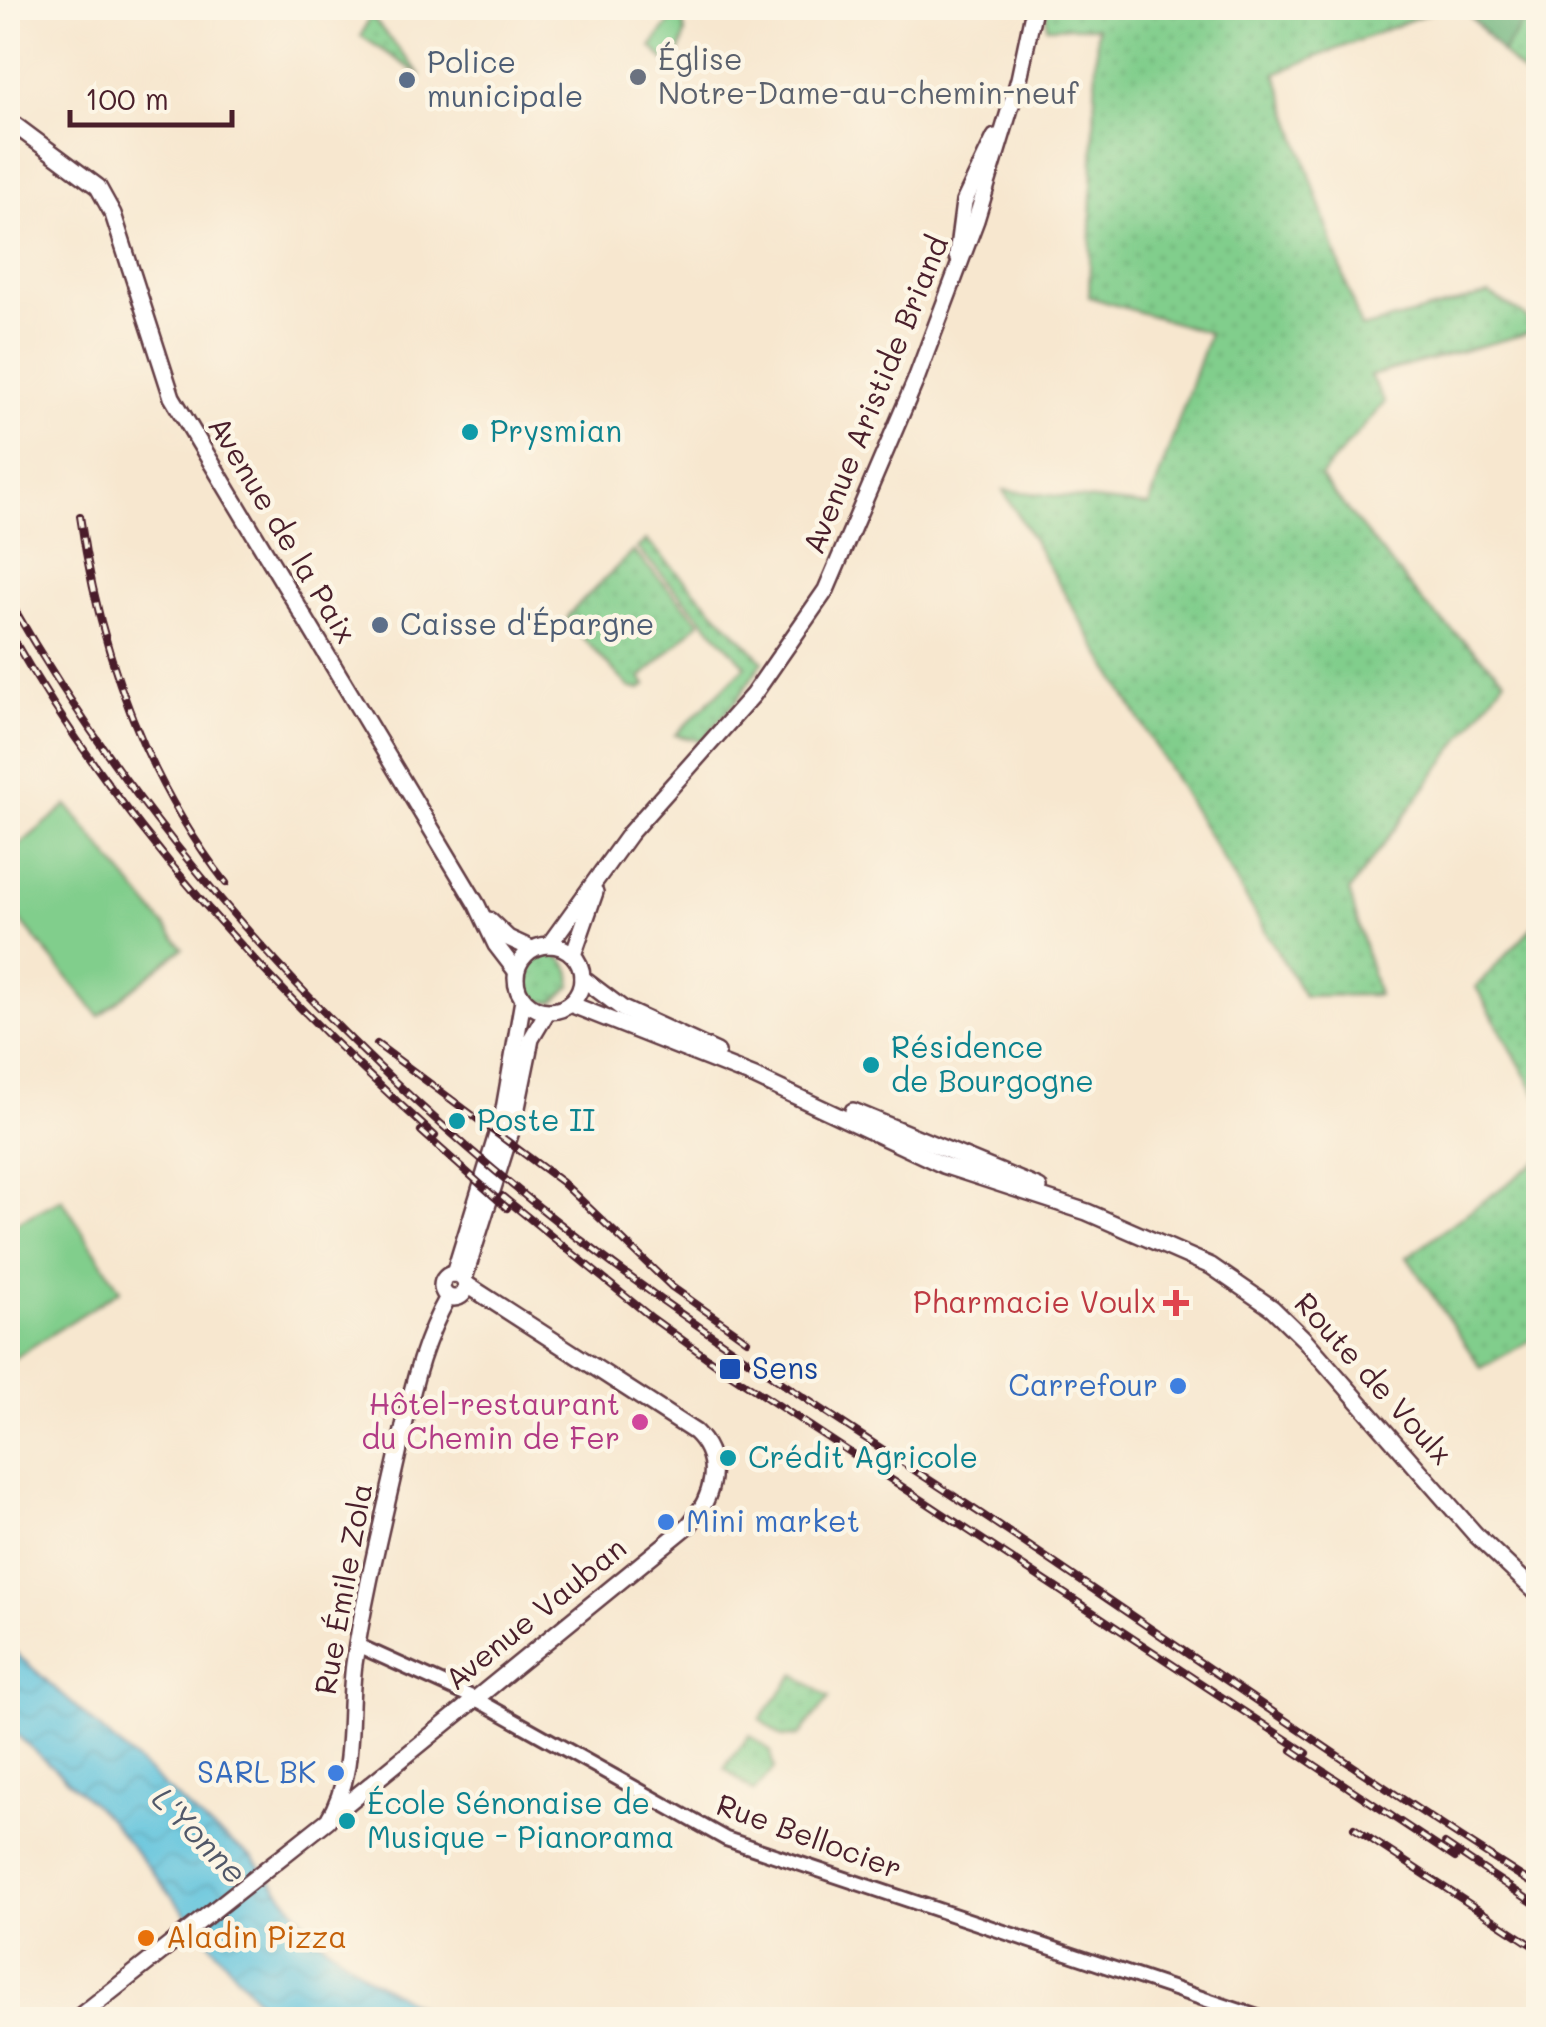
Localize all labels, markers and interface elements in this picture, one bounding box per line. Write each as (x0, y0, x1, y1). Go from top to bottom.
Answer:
place label: Église Notre-Dame-au-chemin-neuf (658, 38, 1080, 112)
place label: Police municipale (427, 41, 583, 115)
scale bar (70, 65, 232, 127)
marker: Église Notre-Dame-au-chemin-neuf (627, 66, 649, 88)
marker: Police municipale (396, 69, 418, 91)
text: 100 m (85, 78, 169, 118)
street label: Avenue Aristide Briand (792, 229, 956, 559)
street label: Avenue de la Paix (200, 408, 367, 650)
place label: Prysmian (490, 410, 622, 450)
marker: Prysmian (459, 421, 481, 443)
place label: Caisse d'Épargne (400, 603, 654, 643)
marker: Caisse d'Épargne (369, 614, 391, 636)
place label: Résidence de Bourgogne (891, 1026, 1094, 1100)
marker: Résidence de Bourgogne (860, 1054, 882, 1076)
place label: Poste II (477, 1099, 595, 1139)
marker: Poste II (446, 1110, 468, 1132)
place label: Pharmacie Voulx (913, 1281, 1156, 1321)
street label: Route de Voulx (1287, 1283, 1462, 1472)
marker: Pharmacie Voulx (1165, 1292, 1187, 1314)
place label: Sens (752, 1347, 819, 1387)
marker: Sens (717, 1356, 743, 1382)
place label: Carrefour (1008, 1364, 1158, 1404)
marker: Carrefour (1167, 1375, 1189, 1397)
place label: Hôtel-restaurant du Chemin de Fer (361, 1383, 620, 1457)
marker: Hôtel-restaurant du Chemin de Fer (629, 1411, 651, 1433)
place label: Crédit Agricole (748, 1436, 978, 1476)
marker: Crédit Agricole (717, 1447, 739, 1469)
street label: Rue Émile Zola (304, 1480, 380, 1698)
place label: Mini market (686, 1500, 860, 1540)
marker: Mini market (655, 1511, 677, 1533)
street label: Avenue Vauban (436, 1527, 634, 1698)
place label: SARL BK (197, 1751, 316, 1791)
marker: SARL BK (325, 1762, 347, 1784)
water label: L'Yonne (144, 1777, 257, 1892)
place label: École Sénonaise de Musique - Pianorama (367, 1782, 674, 1856)
street label: Rue Bellocier (712, 1783, 908, 1887)
marker: École Sénonaise de Musique - Pianorama (336, 1810, 358, 1832)
place label: Aladin Pizza (166, 1916, 347, 1956)
marker: Aladin Pizza (135, 1927, 157, 1949)

